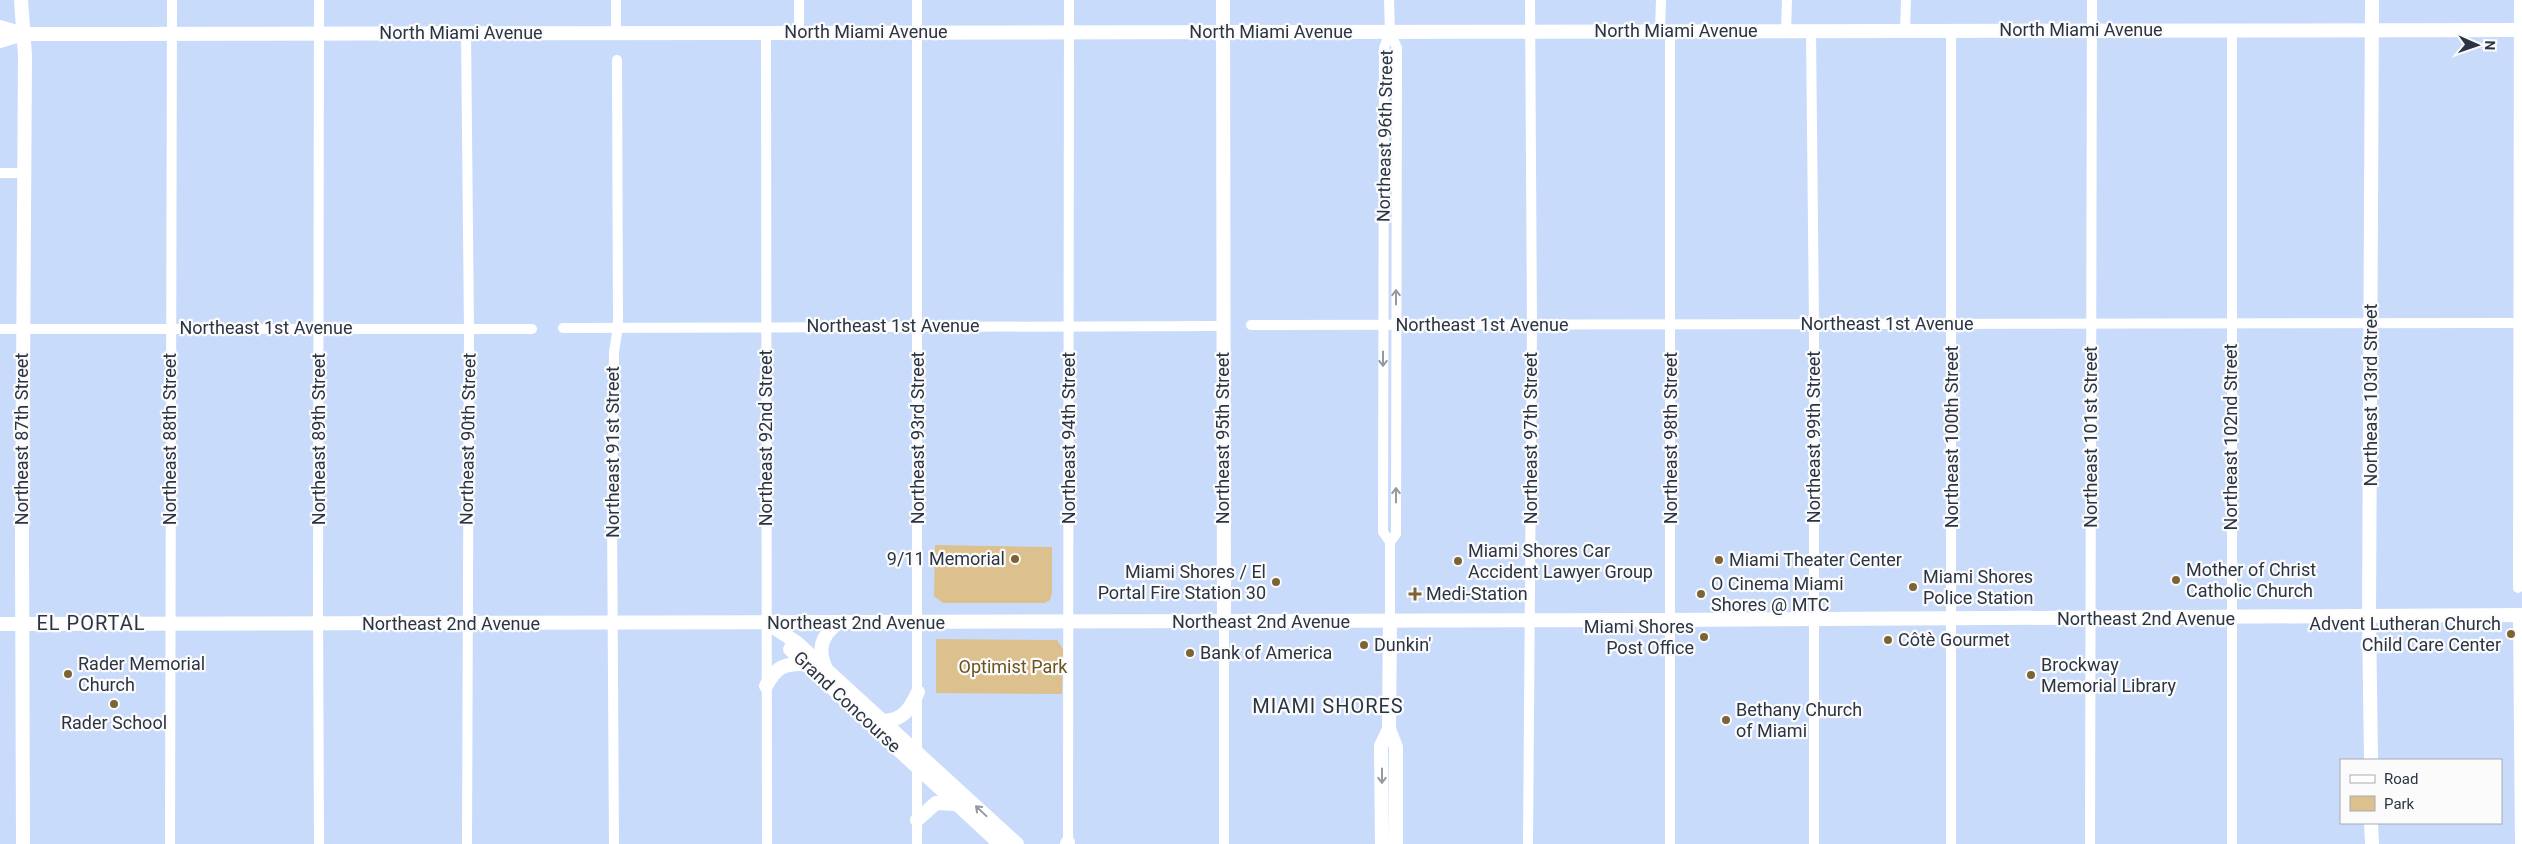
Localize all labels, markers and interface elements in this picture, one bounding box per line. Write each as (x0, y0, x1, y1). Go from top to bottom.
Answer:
street label: North Miami Avenue (1999, 19, 2163, 40)
street label: North Miami Avenue (1594, 20, 1758, 41)
north arrow (2452, 20, 2502, 70)
street label: North Miami Avenue (784, 21, 948, 42)
street label: North Miami Avenue (1189, 21, 1353, 42)
street label: North Miami Avenue (379, 22, 543, 43)
text: N (2482, 40, 2498, 51)
street label: Northeast 96th Street (1372, 50, 1397, 222)
one-way arrow (1391, 290, 1401, 306)
street label: Northeast 103rd Street (2360, 303, 2381, 486)
street label: Northeast 1st Avenue (1800, 313, 1974, 334)
street label: Northeast 1st Avenue (1395, 314, 1569, 335)
street label: Northeast 1st Avenue (806, 315, 980, 336)
street label: Northeast 1st Avenue (179, 317, 353, 338)
street label: Northeast 102nd Street (2220, 343, 2241, 530)
street label: Northeast 100th Street (1941, 346, 1962, 528)
street label: Northeast 101st Street (2080, 346, 2101, 528)
street label: Northeast 92nd Street (755, 350, 776, 526)
one-way arrow (1378, 351, 1388, 367)
street label: Northeast 99th Street (1803, 351, 1824, 523)
street label: Northeast 93rd Street (907, 352, 928, 524)
street label: Northeast 94th Street (1058, 352, 1079, 524)
street label: Northeast 95th Street (1212, 352, 1233, 524)
street label: Northeast 97th Street (1520, 352, 1541, 524)
street label: Northeast 98th Street (1660, 352, 1681, 524)
street label: Northeast 87th Street (11, 353, 32, 525)
street label: Northeast 88th Street (159, 353, 180, 525)
street label: Northeast 89th Street (308, 353, 329, 525)
street label: Northeast 90th Street (455, 353, 480, 525)
street label: Northeast 91st Street (602, 366, 623, 538)
one-way arrow (1391, 487, 1401, 504)
place label: Miami Shores Car Accident Lawyer Group (1468, 540, 1653, 582)
place label: 9/11 Memorial (887, 548, 1005, 569)
place label: Miami Theater Center (1729, 549, 1902, 570)
marker: 9/11 Memorial (1009, 553, 1021, 565)
marker: Miami Theater Center (1713, 554, 1725, 566)
marker: Miami Shores Car Accident Lawyer Group (1452, 555, 1464, 567)
place label: Mother of Christ Catholic Church (2186, 559, 2316, 601)
place label: Miami Shores / El Portal Fire Station 30 (1098, 561, 1266, 603)
place label: Miami Shores Police Station (1923, 566, 2034, 608)
place label: O Cinema Miami Shores @ MTC (1711, 573, 1844, 615)
marker: Mother of Christ Catholic Church (2170, 574, 2182, 586)
marker: Miami Shores / El Portal Fire Station 30 (1270, 576, 1282, 588)
marker: Miami Shores Police Station (1907, 581, 1919, 593)
place label: Medi-Station (1426, 583, 1528, 604)
marker: Medi-Station (1408, 587, 1422, 601)
marker: O Cinema Miami Shores @ MTC (1695, 588, 1707, 600)
street label: Northeast 2nd Avenue (2057, 608, 2235, 629)
district label: EL PORTAL (37, 611, 146, 635)
street label: Northeast 2nd Avenue (1172, 611, 1350, 632)
street label: Northeast 2nd Avenue (767, 612, 945, 633)
street label: Northeast 2nd Avenue (362, 613, 540, 634)
place label: Advent Lutheran Church Child Care Center (2309, 613, 2501, 655)
place label: Miami Shores Post Office (1584, 616, 1694, 658)
marker: Advent Lutheran Church Child Care Center (2505, 628, 2517, 640)
place label: Côtè Gourmet (1898, 629, 2010, 650)
marker: Miami Shores Post Office (1698, 631, 1710, 643)
place label: Dunkin' (1374, 634, 1431, 655)
marker: Côtè Gourmet (1882, 634, 1894, 646)
marker: Dunkin' (1358, 639, 1370, 651)
place label: Bank of America (1200, 642, 1332, 663)
street label: Grand Concourse (789, 647, 905, 757)
marker: Bank of America (1184, 647, 1196, 659)
place label: Rader Memorial Church (78, 653, 205, 695)
place label: Brockway Memorial Library (2041, 654, 2176, 696)
park label: Optimist Park (959, 656, 1068, 677)
marker: Rader Memorial Church (62, 668, 74, 680)
marker: Brockway Memorial Library (2025, 669, 2037, 681)
district label: MIAMI SHORES (1252, 694, 1404, 718)
marker: Rader School (108, 698, 120, 710)
place label: Bethany Church of Miami (1736, 699, 1862, 741)
place label: Rader School (61, 712, 167, 733)
marker: Bethany Church of Miami (1720, 714, 1732, 726)
legend (2340, 759, 2502, 824)
one-way arrow (1377, 768, 1387, 784)
text: Road (2384, 770, 2418, 788)
text: Park (2384, 795, 2415, 813)
one-way arrow (974, 805, 987, 817)

